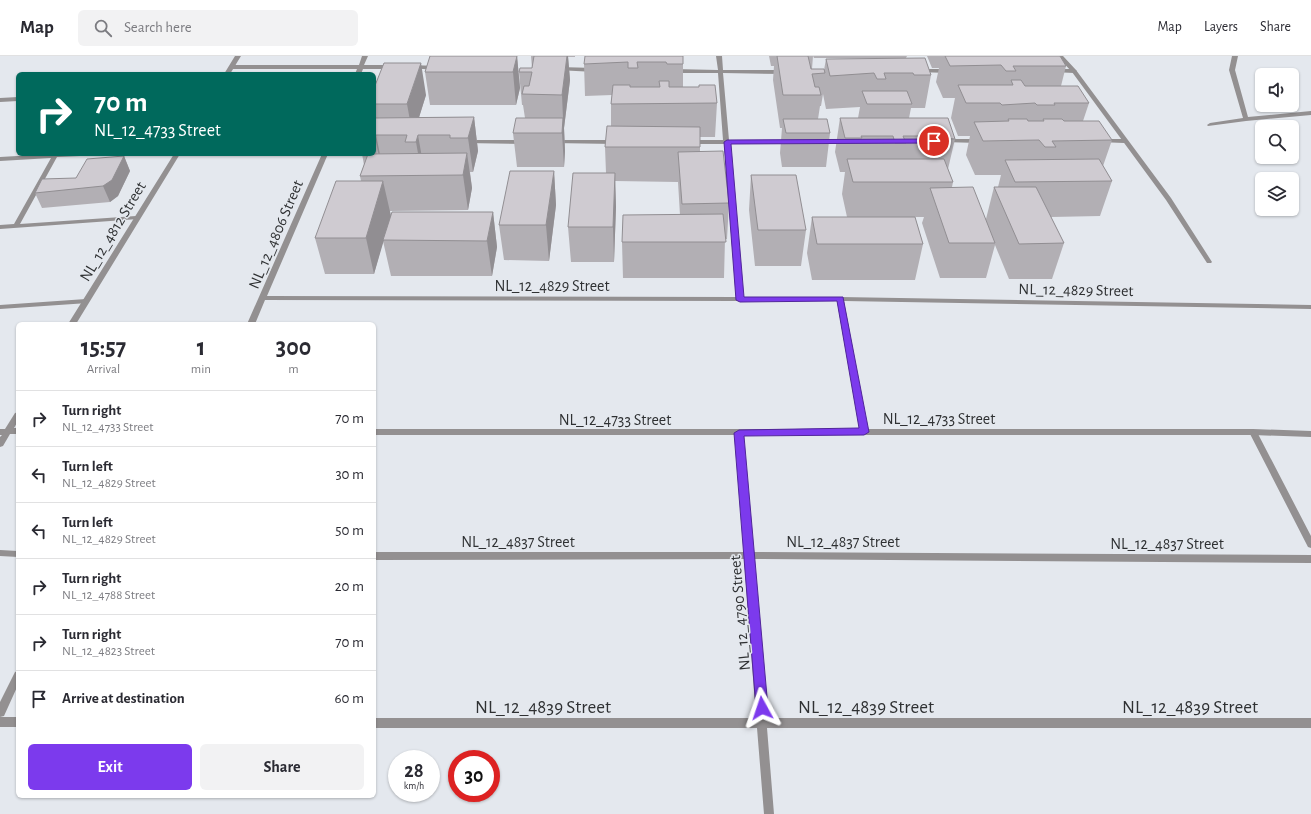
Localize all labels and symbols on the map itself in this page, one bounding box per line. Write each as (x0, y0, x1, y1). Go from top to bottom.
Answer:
pin (917, 124, 951, 158)
street label: NL_12_4806 Street (246, 178, 306, 291)
street label: NL_12_4812 Street (77, 179, 149, 284)
street label: NL_12_4829 Street (494, 278, 610, 294)
street label: NL_12_4829 Street (1018, 281, 1134, 299)
street label: NL_12_4733 Street (883, 411, 995, 427)
street label: NL_12_4733 Street (559, 412, 671, 428)
street label: NL_12_4837 Street (461, 534, 575, 550)
street label: NL_12_4837 Street (786, 534, 900, 550)
street label: NL_12_4837 Street (1110, 536, 1224, 552)
street label: NL_12_4790 Street (727, 555, 753, 671)
position arrow (741, 687, 783, 729)
street label: NL_12_4839 Street (475, 698, 611, 717)
street label: NL_12_4839 Street (798, 698, 934, 717)
street label: NL_12_4839 Street (1122, 698, 1258, 717)
speed limit sign: 30 (448, 750, 500, 802)

